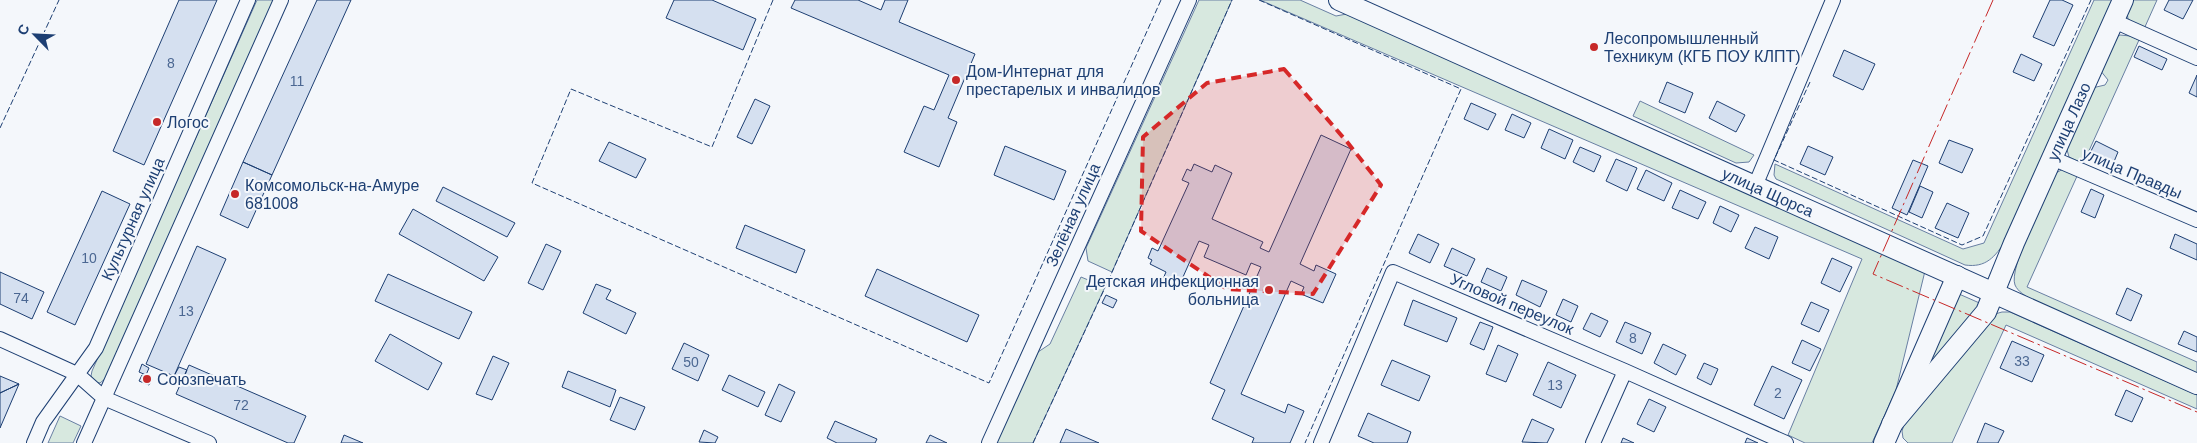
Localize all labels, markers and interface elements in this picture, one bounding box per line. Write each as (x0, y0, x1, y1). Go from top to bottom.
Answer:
north arrow (10, 10, 60, 60)
text: С (14, 22, 32, 38)
place label: Лесопромышленный Техникум (КГБ ПОУ КЛПТ) (1604, 30, 1801, 65)
marker: Лесопромышленный Техникум (КГБ ПОУ КЛПТ) (1588, 41, 1600, 53)
house number: 8 (167, 55, 175, 71)
place label: Дом-Интернат для престарелых и инвалидов (966, 63, 1160, 98)
house number: 11 (290, 73, 304, 89)
marker: Дом-Интернат для престарелых и инвалидов (950, 74, 962, 86)
street label: улица Лазо (2044, 80, 2093, 163)
place label: Логос (167, 114, 209, 131)
marker: Логос (151, 116, 163, 128)
street label: улица Правды (2079, 144, 2185, 202)
street label: Культурная улица (98, 155, 168, 283)
street label: Зелёная улица (1043, 161, 1103, 269)
street label: улица Щорса (1720, 164, 1816, 220)
place label: Комсомольск-на-Амуре 681008 (245, 177, 419, 212)
marker: Комсомольск-на-Амуре 681008 (229, 188, 241, 200)
house number: 10 (81, 250, 97, 266)
street label: Угловой переулок (1448, 270, 1577, 338)
place label: Детская инфекционная больница (1086, 273, 1259, 308)
marker: Детская инфекционная больница (1263, 284, 1275, 296)
house number: 74 (13, 290, 29, 306)
house number: 13 (178, 303, 194, 319)
house number: 8 (1629, 330, 1637, 346)
house number: 33 (2014, 353, 2030, 369)
house number: 50 (683, 354, 699, 370)
place label: Союзпечать (157, 371, 246, 388)
marker: Союзпечать (141, 373, 153, 385)
house number: 13 (1547, 377, 1563, 393)
house number: 2 (1774, 385, 1782, 401)
house number: 72 (233, 397, 249, 413)

